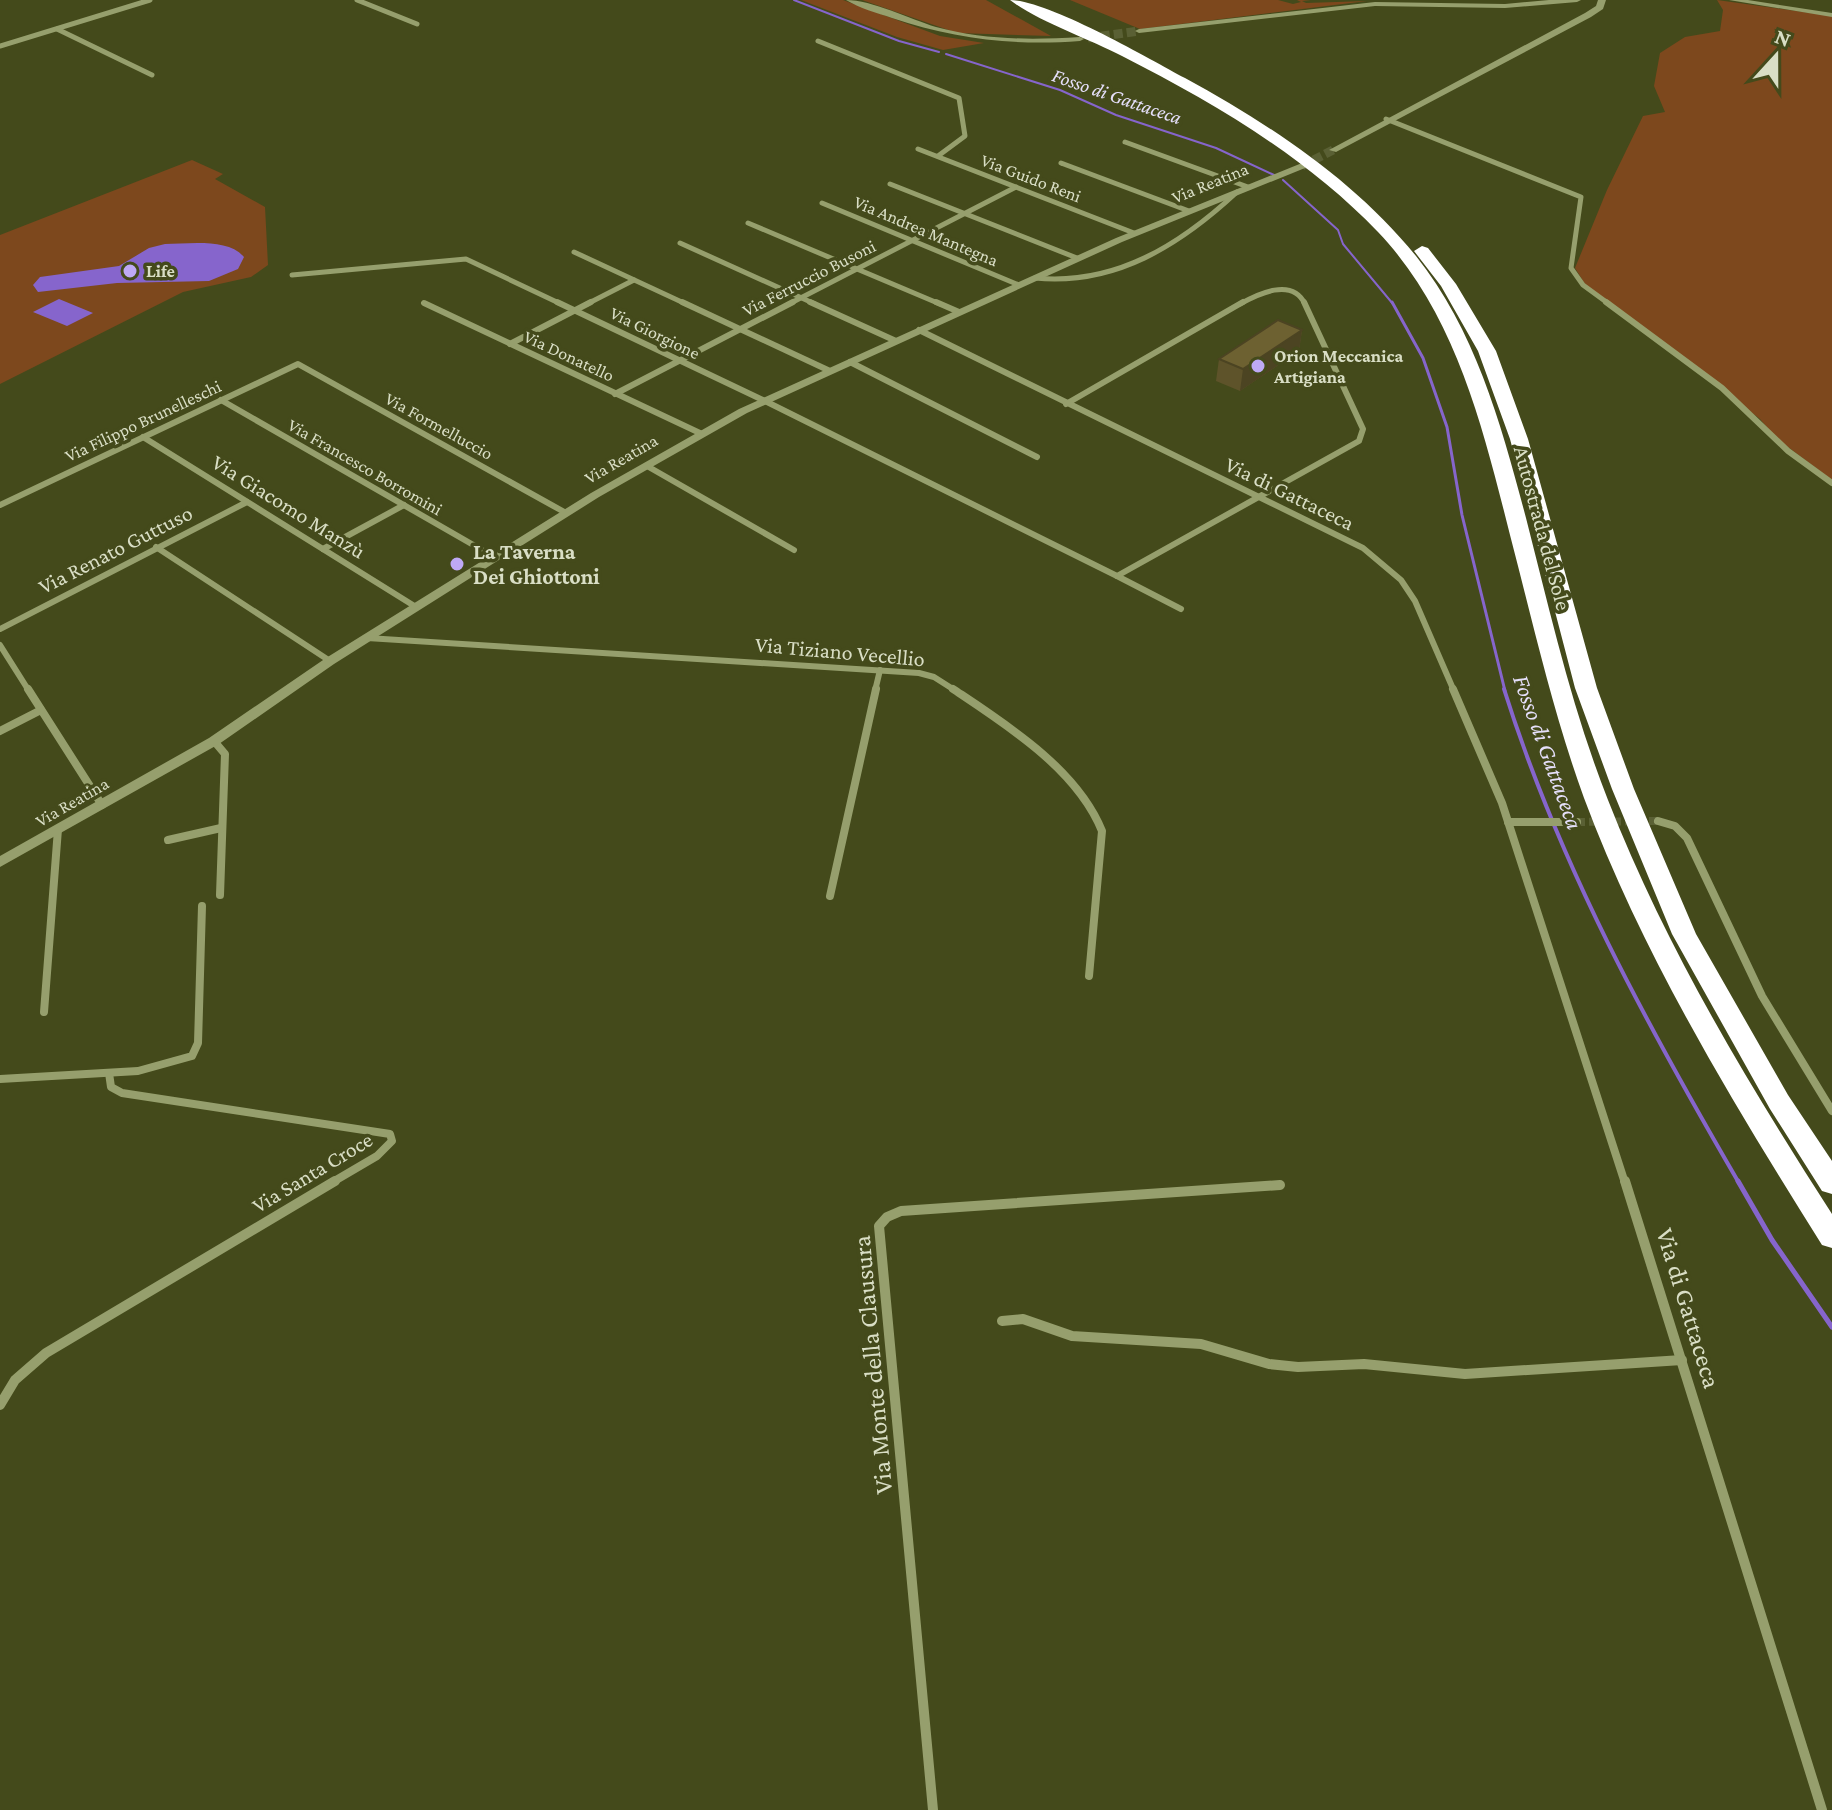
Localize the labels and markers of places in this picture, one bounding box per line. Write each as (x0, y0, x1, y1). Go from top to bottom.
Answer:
place label: Life (146, 261, 175, 281)
marker: Life (121, 262, 139, 280)
place label: Orion Meccanica Artigiana (1273, 346, 1403, 387)
marker: Orion Meccanica Artigiana (1249, 357, 1267, 375)
place label: La Taverna Dei Ghiottoni (473, 539, 600, 589)
marker: La Taverna Dei Ghiottoni (448, 555, 466, 573)

